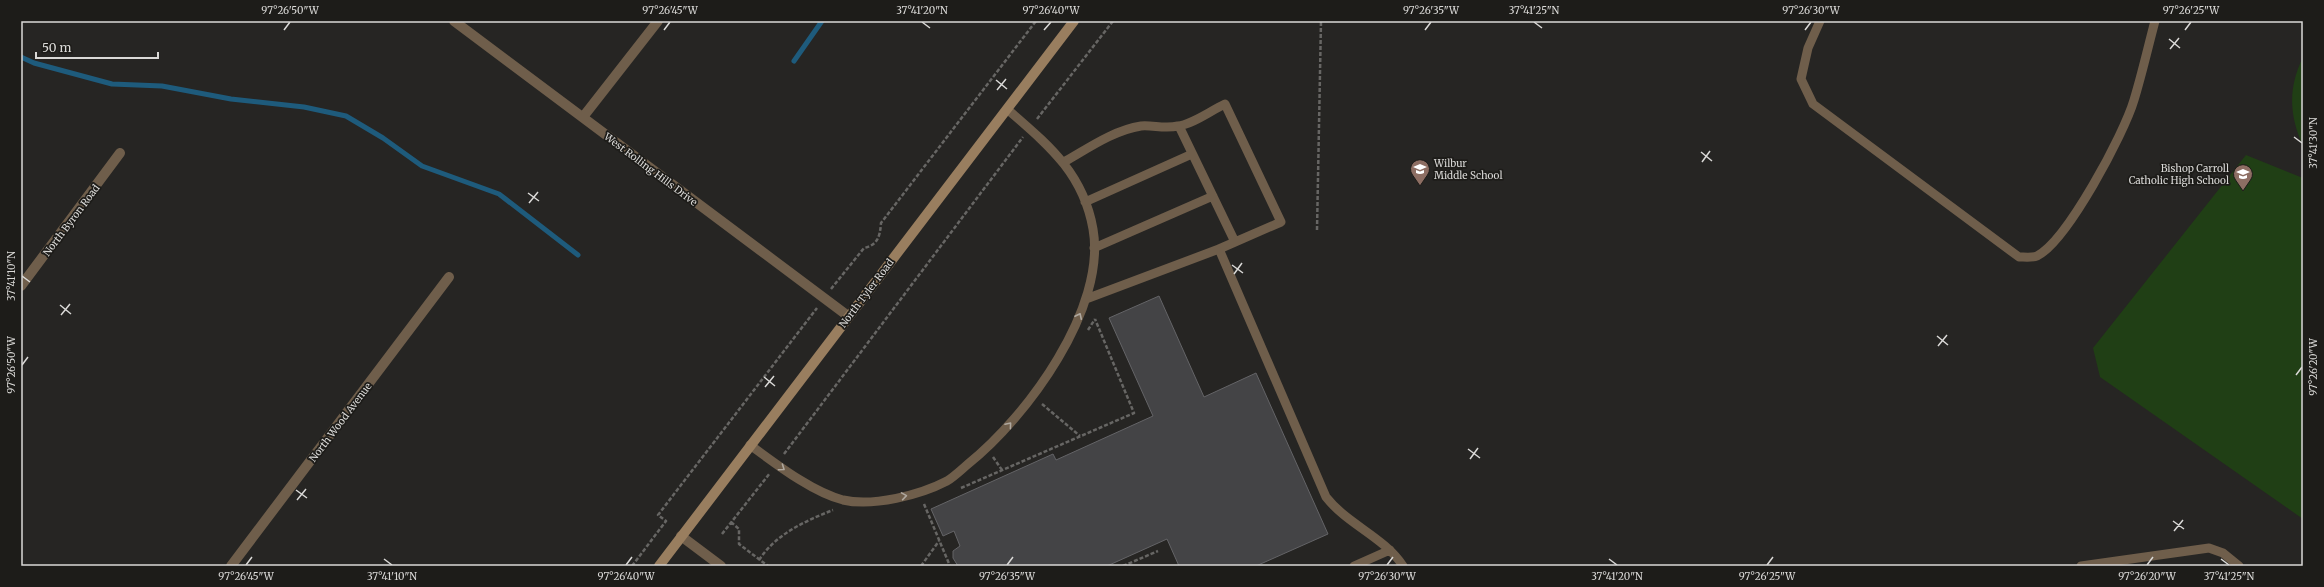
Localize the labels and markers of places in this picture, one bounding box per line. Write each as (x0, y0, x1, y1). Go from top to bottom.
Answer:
place label: Wilbur Middle School (1433, 157, 1503, 182)
school or university icon: Wilbur Middle School (1409, 158, 1431, 186)
place label: Bishop Carroll Catholic High School (2129, 162, 2229, 187)
school or university icon: Bishop Carroll Catholic High School (2232, 163, 2254, 191)

